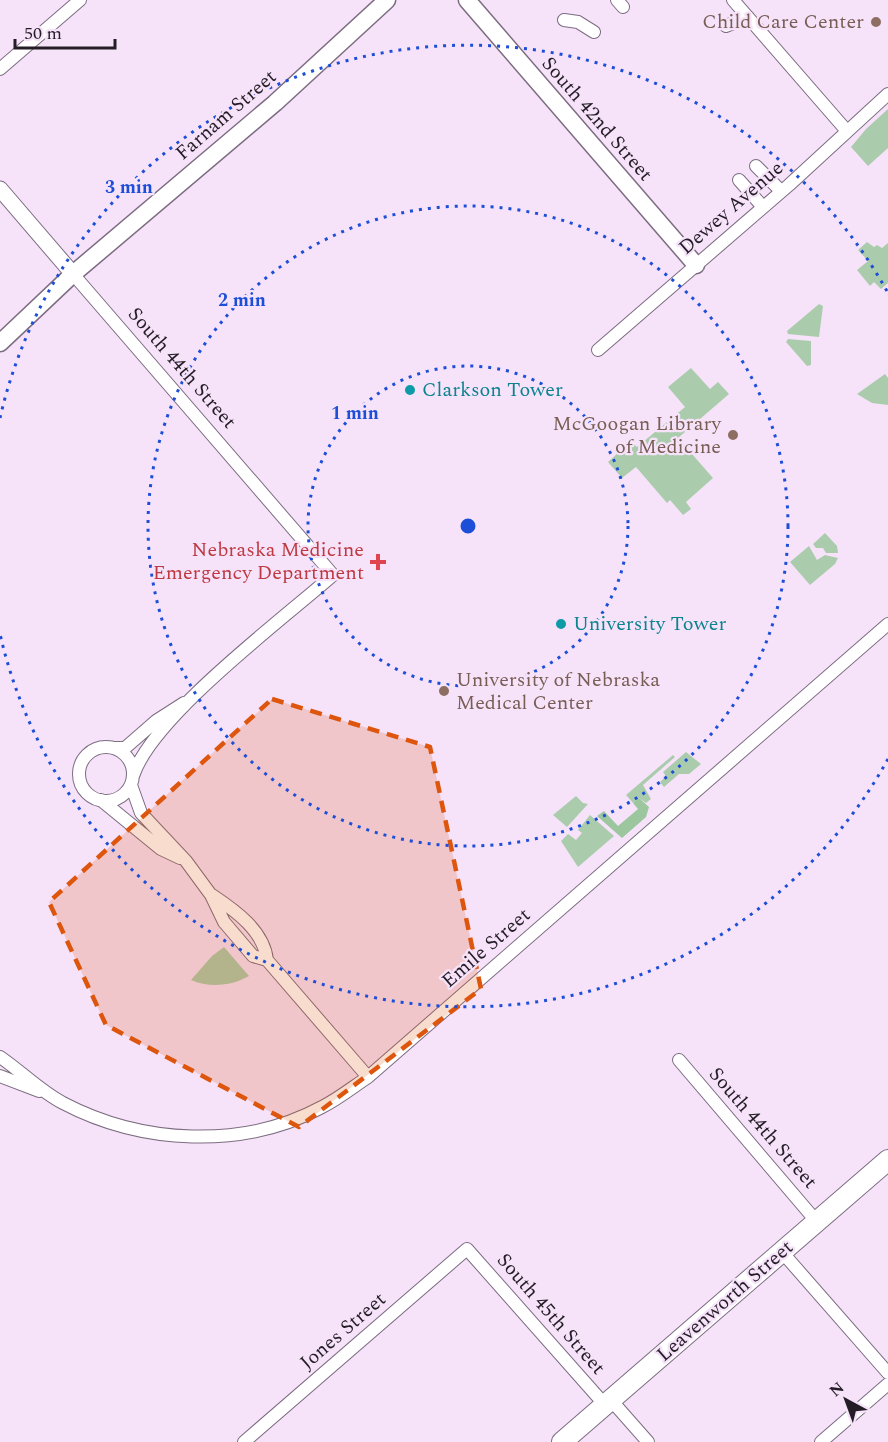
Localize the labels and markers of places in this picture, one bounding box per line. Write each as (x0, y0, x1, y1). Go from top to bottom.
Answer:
place label: Child Care Center (702, 7, 864, 37)
marker: Child Care Center (869, 15, 883, 29)
place label: Clarkson Tower (422, 375, 563, 405)
marker: Clarkson Tower (403, 383, 417, 397)
place label: McGoogan Library of Medicine (552, 409, 722, 462)
marker: McGoogan Library of Medicine (726, 428, 740, 442)
centre of rings (458, 516, 478, 536)
place label: Nebraska Medicine Emergency Department (153, 535, 364, 588)
marker: Nebraska Medicine Emergency Department (369, 553, 387, 571)
place label: University Tower (573, 609, 726, 639)
marker: University Tower (554, 617, 568, 631)
place label: University of Nebraska Medical Center (456, 665, 660, 718)
marker: University of Nebraska Medical Center (437, 684, 451, 698)

